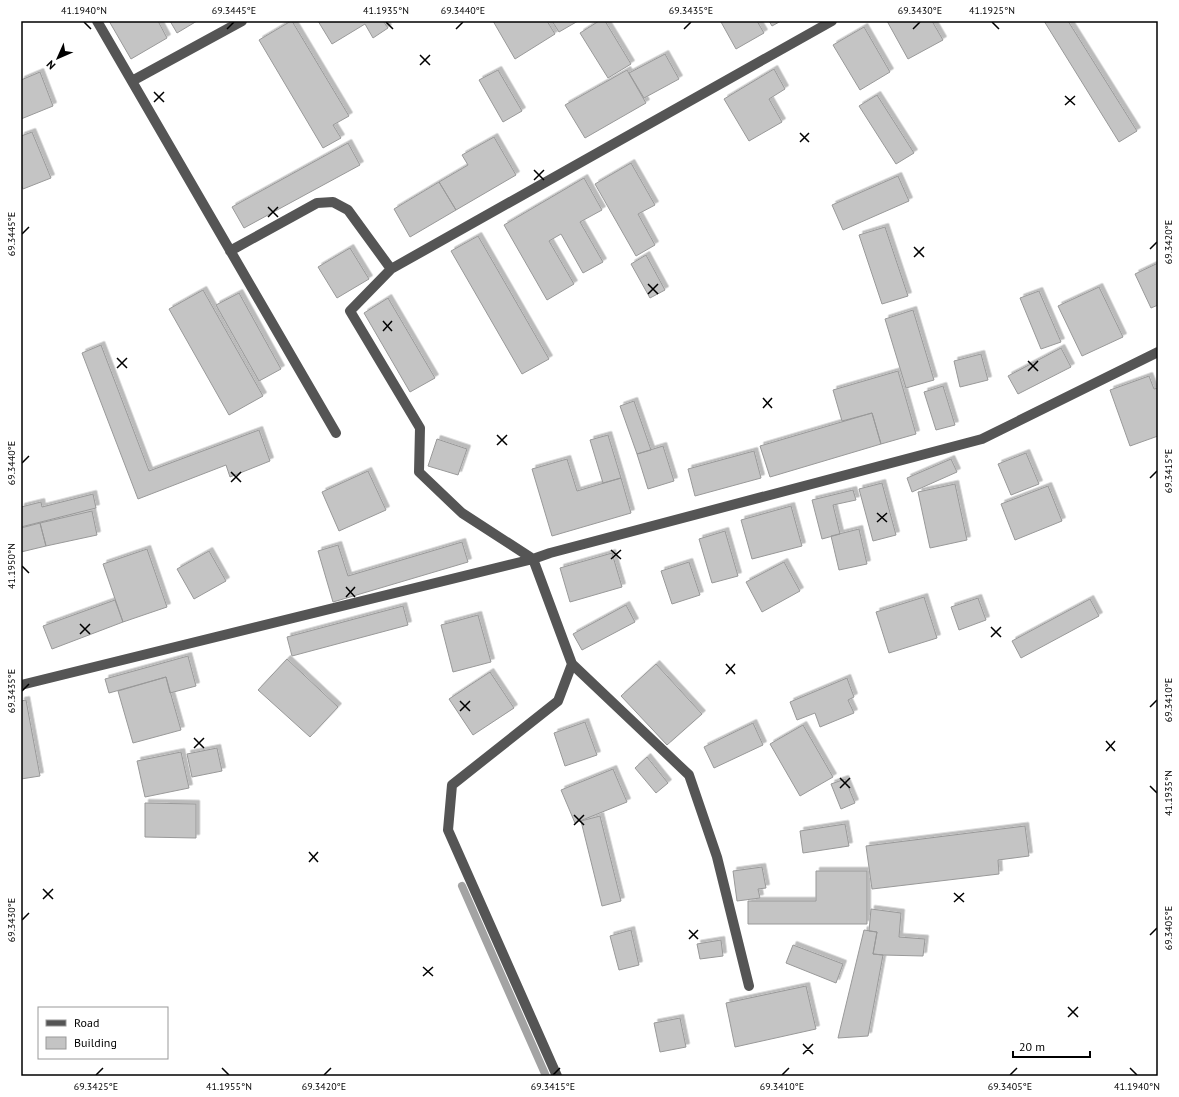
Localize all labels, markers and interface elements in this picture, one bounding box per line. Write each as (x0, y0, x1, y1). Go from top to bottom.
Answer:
text: 41.1940°N (61, 4, 107, 17)
text: 69.3445°E (212, 4, 256, 17)
text: 41.1935°N (363, 4, 409, 17)
text: 69.3440°E (441, 4, 485, 17)
text: 69.3435°E (669, 4, 713, 17)
text: 69.3430°E (898, 4, 942, 17)
text: 41.1925°N (969, 4, 1015, 17)
north arrow (38, 38, 78, 78)
text: N (43, 58, 58, 73)
text: 69.3445°E (5, 212, 18, 256)
text: 69.3420°E (1162, 220, 1175, 264)
text: 69.3440°E (5, 441, 18, 485)
text: 69.3415°E (1162, 449, 1175, 493)
text: 41.1950°N (5, 543, 18, 589)
text: 69.3435°E (5, 669, 18, 713)
text: 69.3410°E (1162, 678, 1175, 722)
text: 41.1935°N (1162, 770, 1175, 816)
text: 69.3430°E (5, 898, 18, 942)
text: 69.3405°E (1162, 906, 1175, 950)
legend (38, 1007, 168, 1059)
text: Road (74, 1015, 99, 1030)
scale bar (1013, 1033, 1090, 1059)
text: Building (74, 1035, 117, 1050)
text: 20 m (1019, 1039, 1045, 1054)
text: 69.3425°E (74, 1080, 118, 1093)
text: 41.1955°N (206, 1080, 252, 1093)
text: 69.3420°E (302, 1080, 346, 1093)
text: 69.3415°E (531, 1080, 575, 1093)
text: 69.3410°E (760, 1080, 804, 1093)
text: 69.3405°E (988, 1080, 1032, 1093)
text: 41.1940°N (1114, 1080, 1160, 1093)

